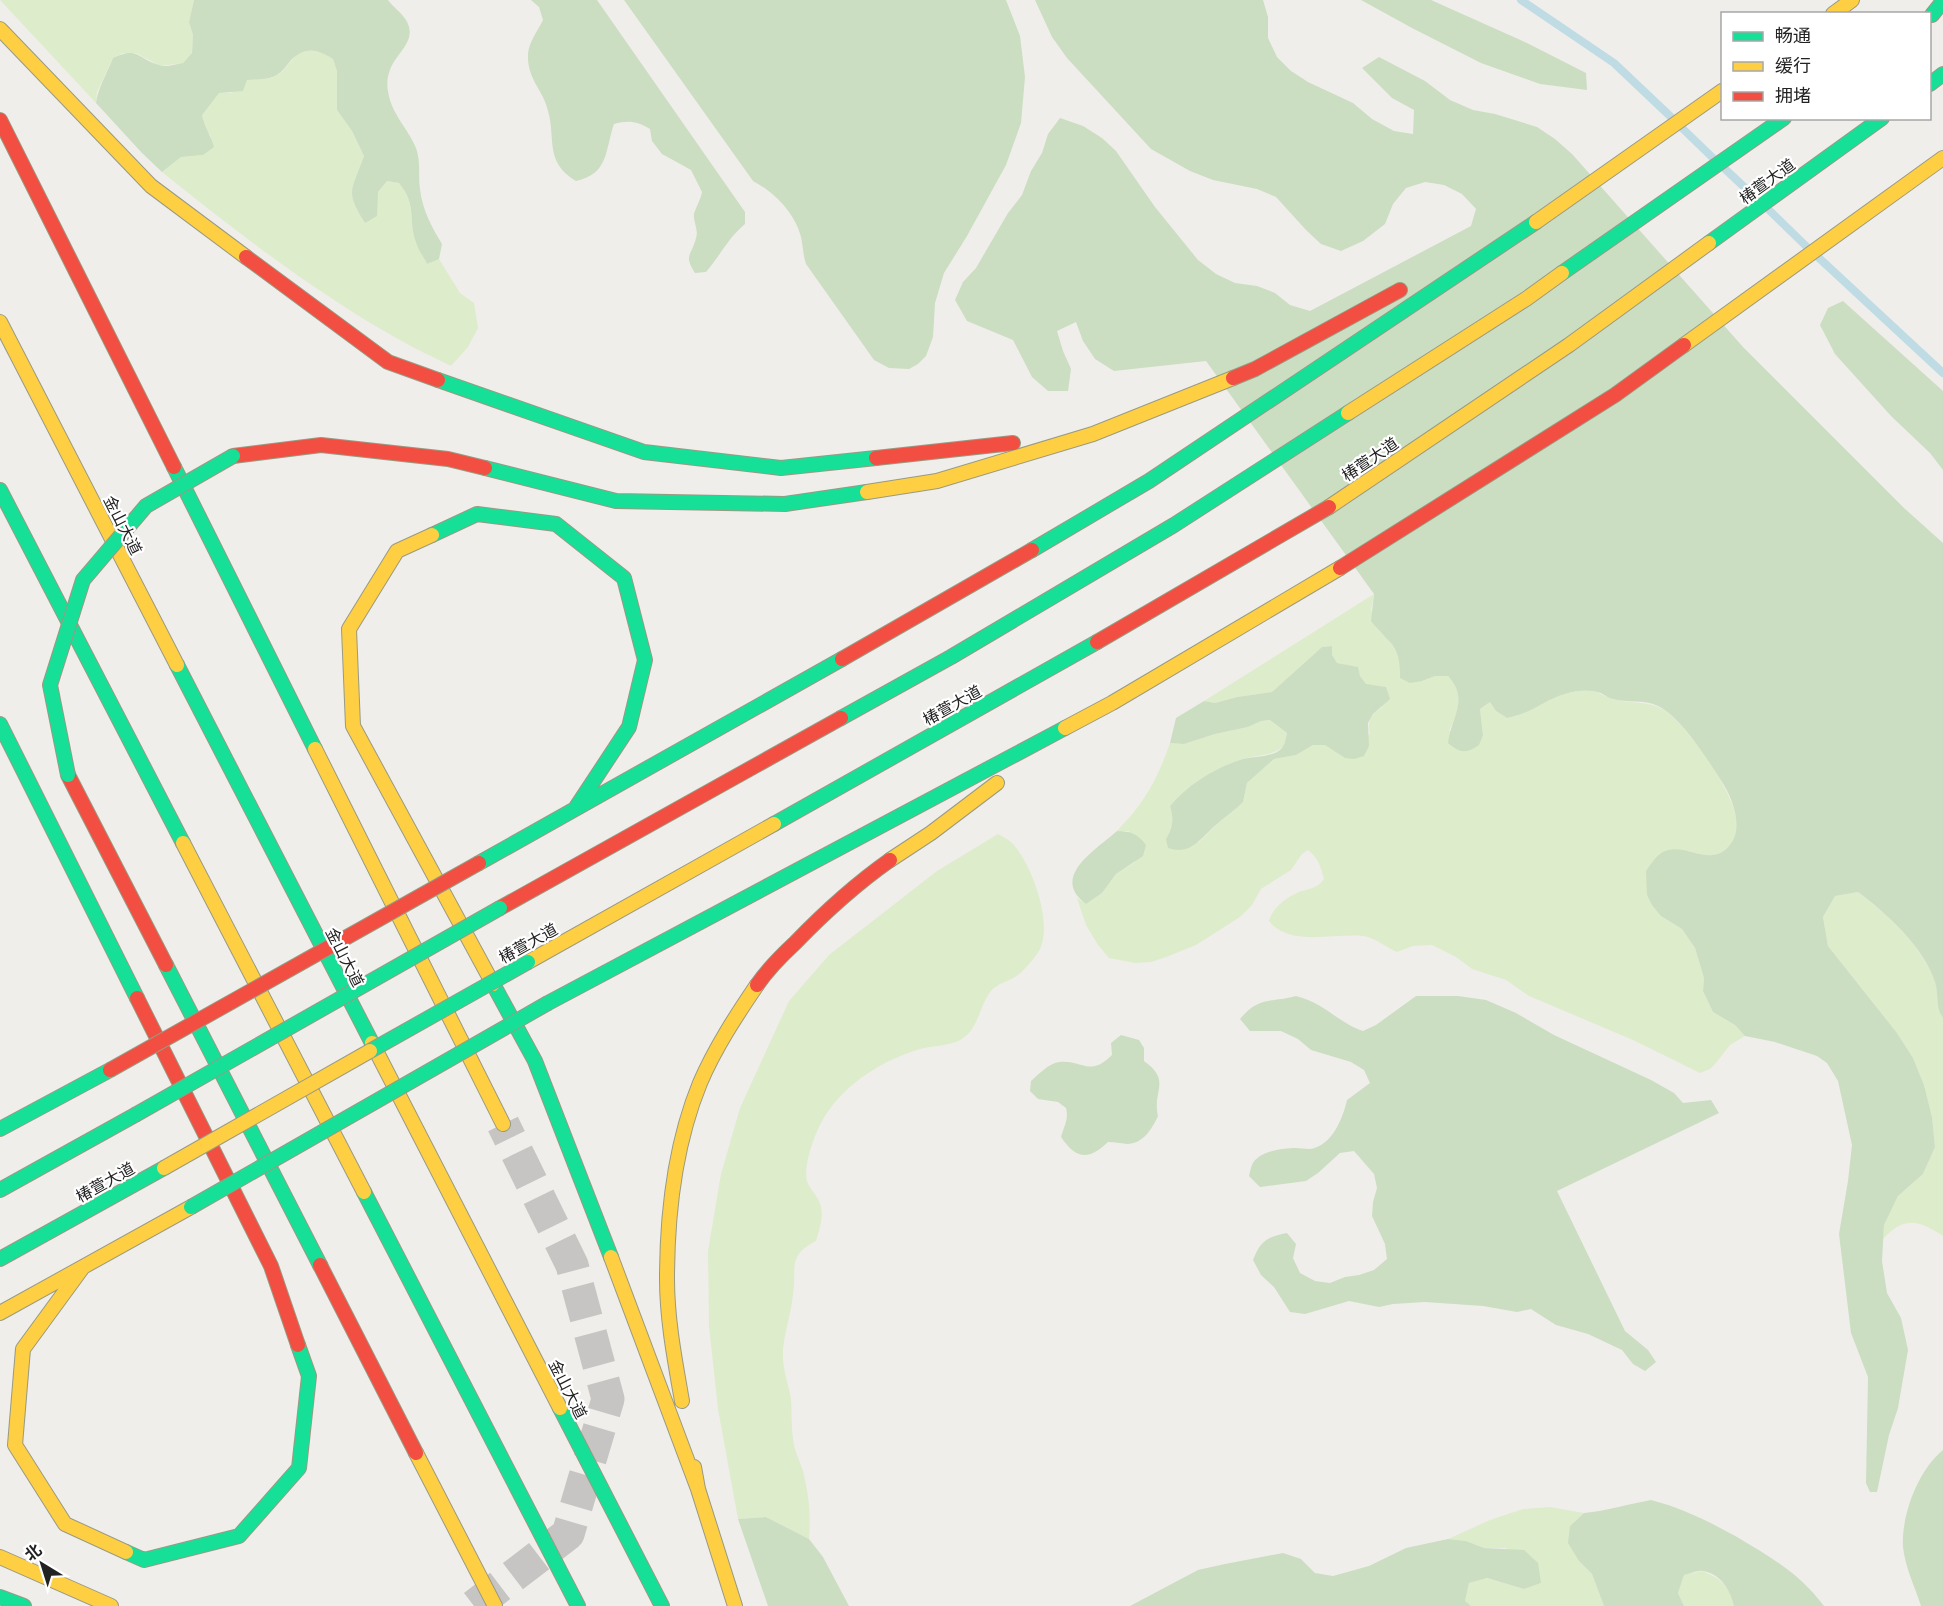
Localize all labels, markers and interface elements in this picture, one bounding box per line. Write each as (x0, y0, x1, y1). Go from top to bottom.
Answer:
legend (1721, 12, 1931, 120)
text: 畅通 (1775, 25, 1811, 45)
text: 缓行 (1775, 55, 1811, 75)
text: 拥堵 (1775, 85, 1811, 105)
street label: 椿萱大道 (1736, 155, 1798, 207)
street label: 椿萱大道 (1338, 434, 1402, 484)
street label: 金山大道 (100, 492, 146, 558)
street label: 椿萱大道 (920, 682, 984, 728)
street label: 椿萱大道 (496, 920, 560, 966)
street label: 金山大道 (322, 924, 368, 990)
street label: 椿萱大道 (73, 1159, 137, 1205)
street label: 金山大道 (545, 1356, 591, 1422)
north arrow (12, 1534, 72, 1594)
text: 北 (21, 1540, 45, 1564)

